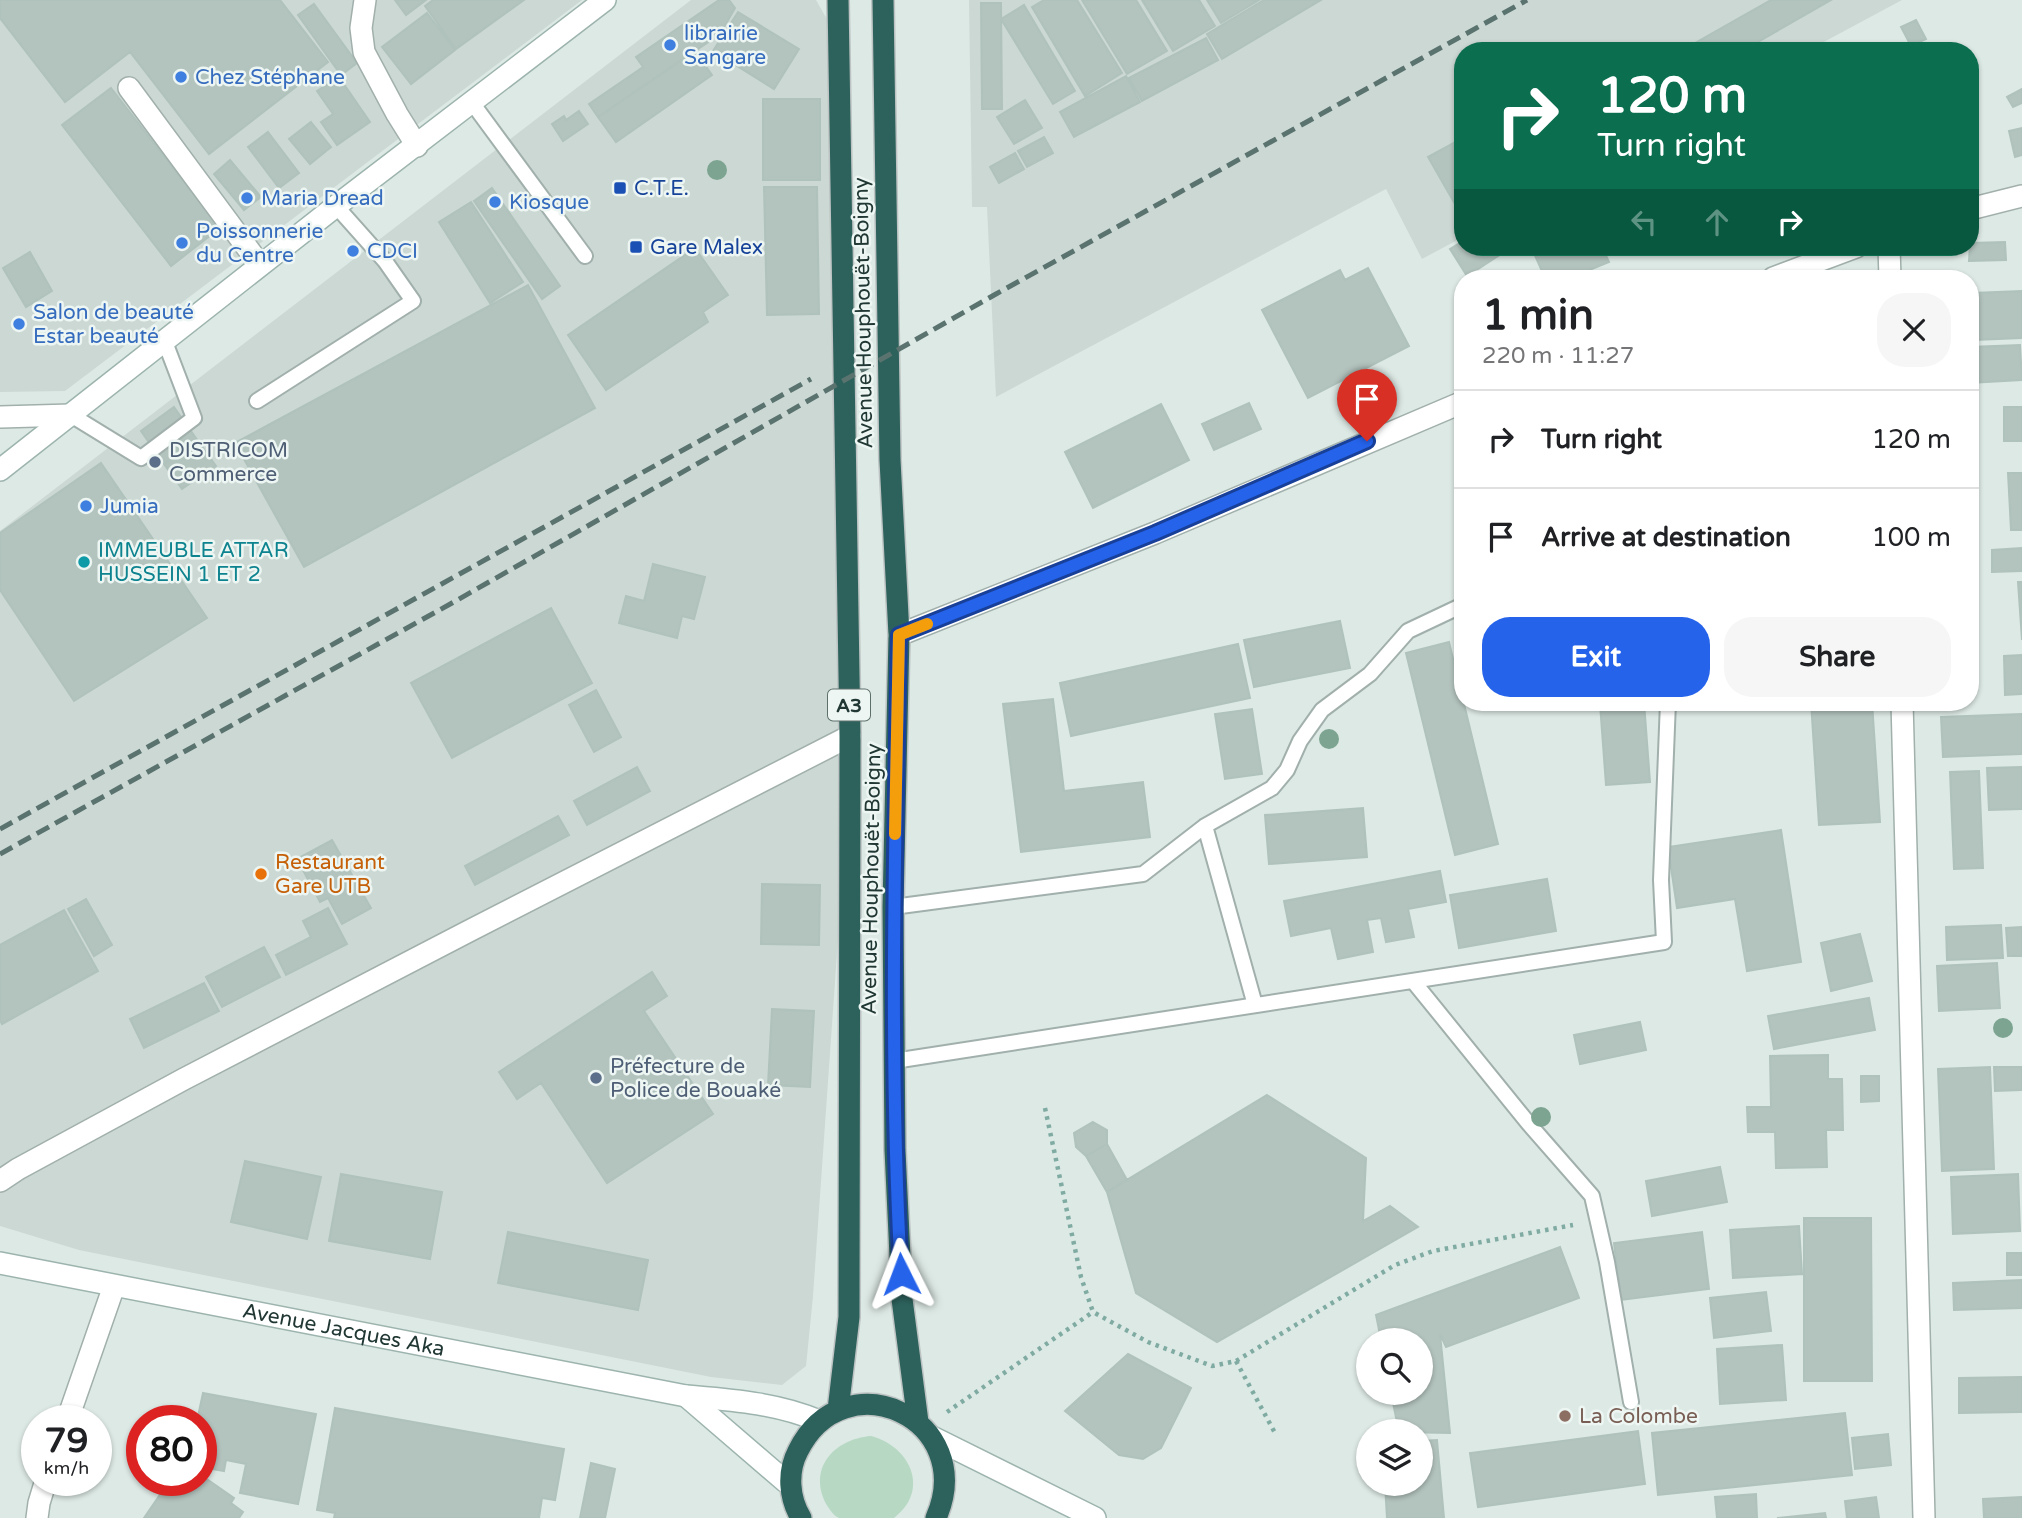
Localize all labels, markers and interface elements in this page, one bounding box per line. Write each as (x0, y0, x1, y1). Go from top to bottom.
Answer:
place label: librairie Sangare (684, 21, 766, 70)
marker: librairie Sangare (662, 37, 678, 53)
place label: Chez Stéphane (195, 65, 345, 90)
text: 120 m (1597, 67, 1747, 126)
marker: Chez Stéphane (173, 69, 189, 85)
icon: right (1482, 70, 1573, 161)
text: Turn right (1597, 127, 1746, 165)
place label: C.T.E. (634, 176, 689, 201)
street label: Avenue Houphouët-Boigny (849, 177, 878, 449)
marker: C.T.E. (612, 180, 628, 196)
place label: Maria Dread (261, 186, 384, 211)
marker: Maria Dread (239, 190, 255, 206)
place label: Kiosque (509, 190, 589, 215)
marker: Kiosque (487, 194, 503, 210)
icon: left (1625, 203, 1663, 241)
icon: ahead (1698, 203, 1736, 241)
icon: right (1771, 203, 1809, 241)
place label: Poissonnerie du Centre (196, 219, 323, 268)
marker: Poissonnerie du Centre (174, 235, 190, 251)
place label: Gare Malex (650, 235, 763, 260)
place label: CDCI (367, 239, 418, 264)
marker: Gare Malex (628, 239, 644, 255)
marker: CDCI (345, 243, 361, 259)
text: 1 min (1482, 290, 1594, 341)
button: close (1877, 293, 1951, 367)
place label: Salon de beauté Estar beauté (33, 300, 194, 349)
marker: Salon de beauté Estar beauté (11, 316, 27, 332)
text: 220 m · 11:27 (1482, 342, 1634, 370)
pin (1337, 369, 1397, 441)
icon: arrive (1348, 380, 1386, 418)
icon: right (1482, 420, 1520, 458)
text: Turn right (1541, 424, 1662, 455)
text: 120 m (1871, 424, 1951, 455)
place label: DISTRICOM Commerce (169, 438, 288, 487)
marker: DISTRICOM Commerce (147, 454, 163, 470)
place label: Jumia (100, 494, 159, 519)
marker: Jumia (78, 498, 94, 514)
icon: arrive (1482, 518, 1520, 556)
text: Arrive at destination (1541, 522, 1791, 553)
text: 100 m (1871, 522, 1951, 553)
place label: IMMEUBLE ATTAR HUSSEIN 1 ET 2 (98, 538, 289, 587)
marker: IMMEUBLE ATTAR HUSSEIN 1 ET 2 (76, 554, 92, 570)
button: Exit (1482, 617, 1710, 697)
button: Share (1724, 617, 1951, 697)
road number: A3 (828, 690, 870, 720)
street label: Avenue Houphouët-Boigny (857, 743, 886, 1015)
place label: Restaurant Gare UTB (275, 850, 385, 899)
marker: Restaurant Gare UTB (253, 866, 269, 882)
place label: Préfecture de Police de Bouaké (610, 1054, 781, 1103)
marker: Préfecture de Police de Bouaké (588, 1070, 604, 1086)
position arrow (864, 1237, 938, 1311)
street label: Avenue Jacques Aka (240, 1298, 447, 1362)
map controls (1356, 1328, 1433, 1496)
button: search (1356, 1328, 1433, 1405)
place label: La Colombe (1579, 1404, 1698, 1429)
speed limit sign: 80 (126, 1405, 217, 1496)
marker: La Colombe (1557, 1408, 1573, 1424)
button: layers (1356, 1419, 1433, 1496)
text: 79 (45, 1420, 88, 1462)
text: km/h (44, 1457, 89, 1479)

